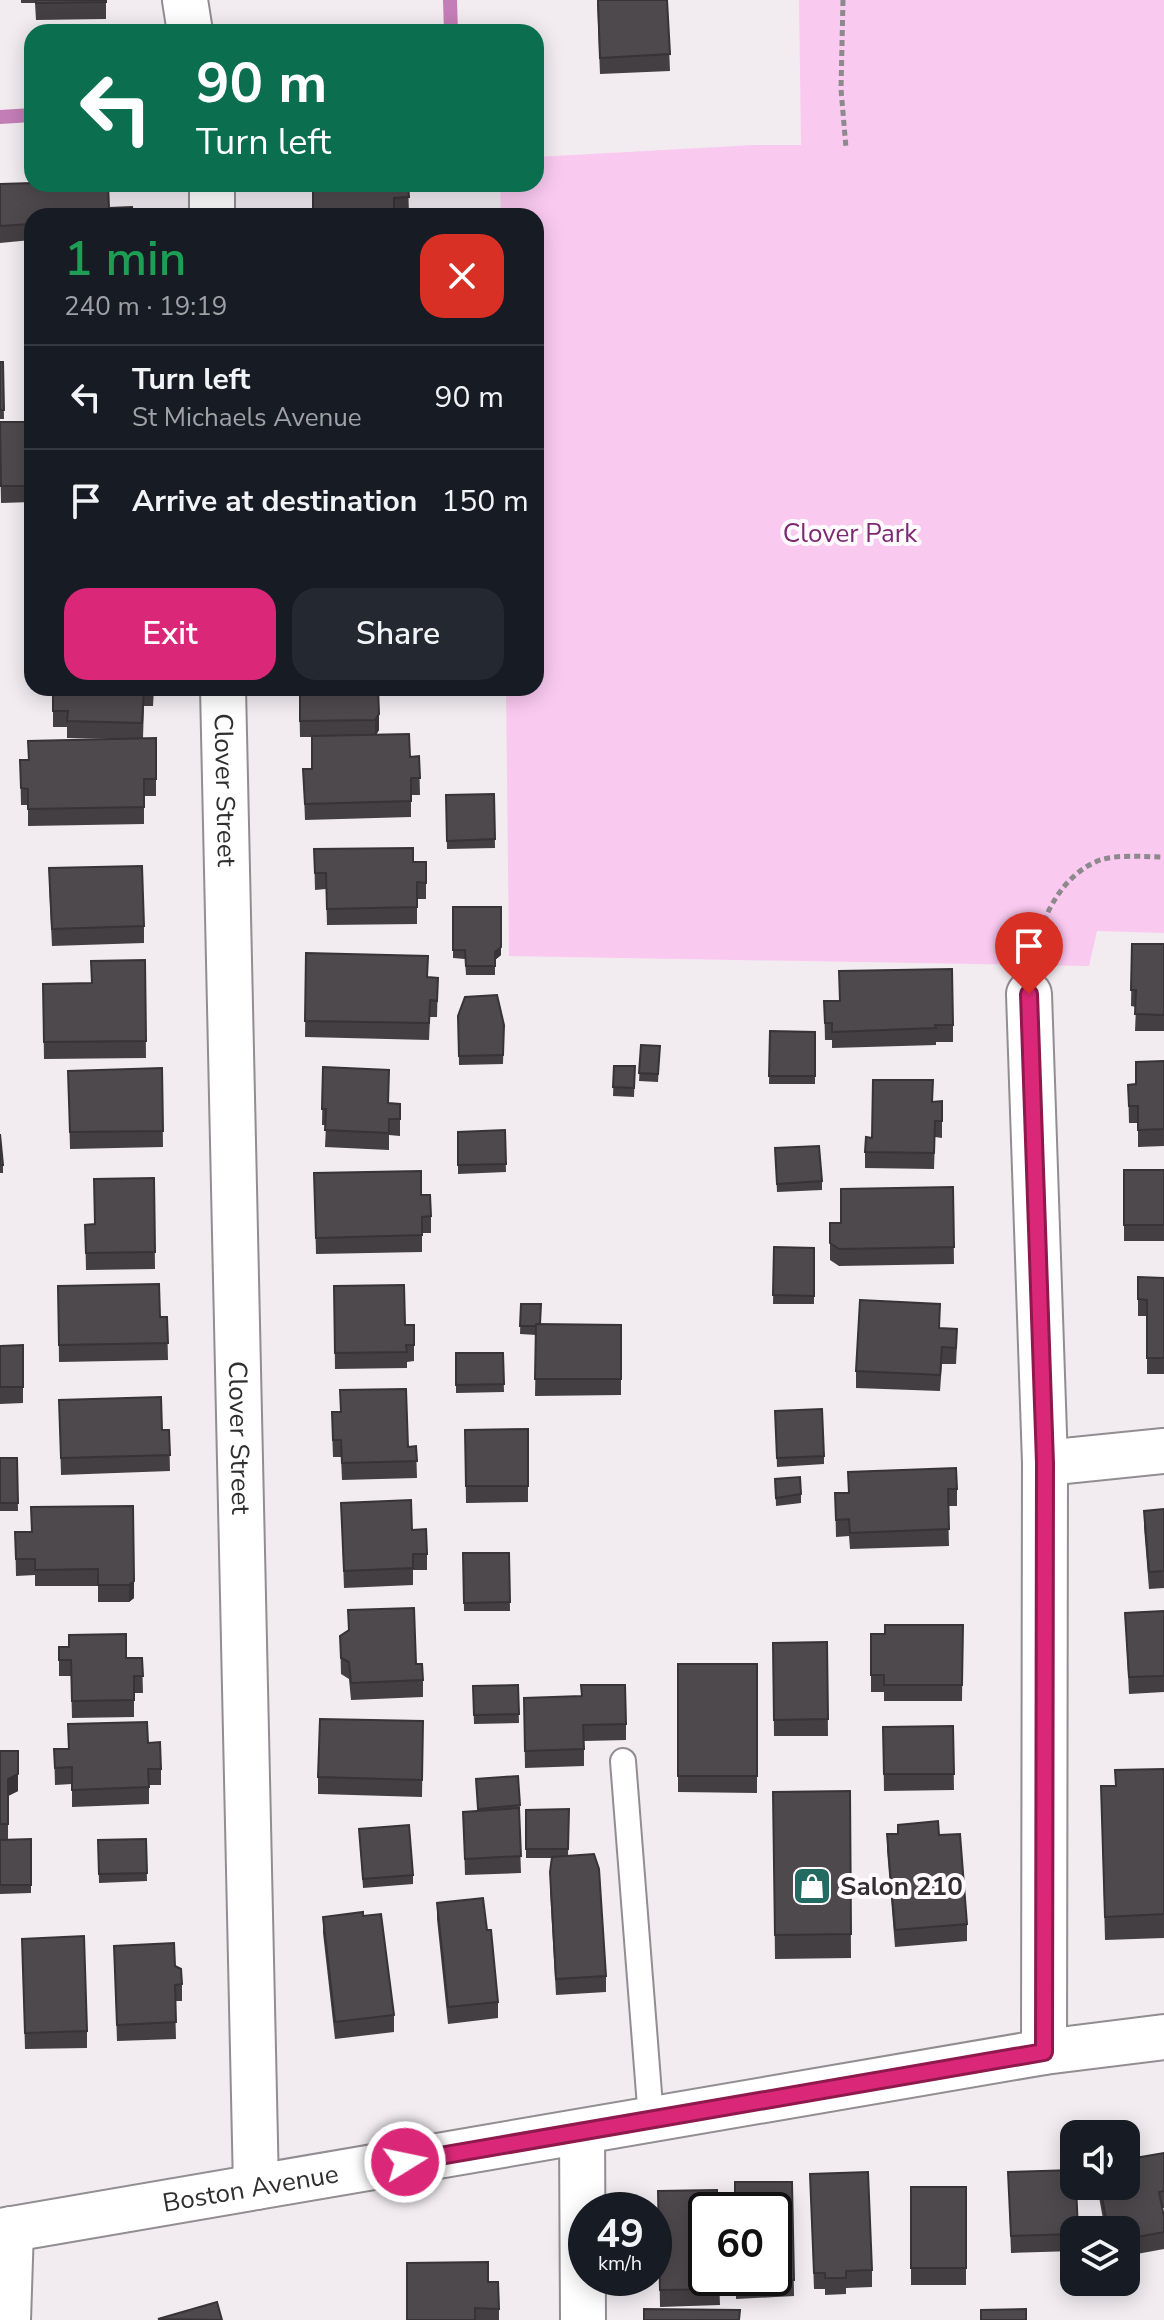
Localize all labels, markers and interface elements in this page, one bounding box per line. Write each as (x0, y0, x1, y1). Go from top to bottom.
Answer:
text: 90 m (196, 45, 327, 122)
icon: left (64, 56, 168, 160)
text: Turn left (196, 118, 331, 167)
text: 1 min (64, 226, 186, 292)
button: close (420, 234, 504, 318)
text: 240 m · 19:19 (64, 289, 227, 324)
text: Turn left (132, 359, 250, 400)
icon: left (64, 375, 108, 419)
text: 90 m (435, 377, 504, 418)
text: St Michaels Avenue (132, 400, 362, 435)
icon: arrive (64, 479, 108, 523)
text: Arrive at destination (132, 481, 417, 522)
text: 150 m (441, 481, 529, 522)
park label: Clover Park (783, 516, 918, 551)
button: Exit (64, 588, 276, 680)
button: Share (292, 588, 504, 680)
street label: Clover Street (206, 713, 244, 868)
pin (995, 912, 1063, 994)
icon: arrive (1007, 924, 1051, 968)
street label: Clover Street (220, 1361, 259, 1516)
shop icon: Salon 210 (791, 1865, 833, 1907)
place label: Salon 210 (840, 1869, 963, 1904)
position arrow (363, 2120, 447, 2204)
map controls (1060, 2120, 1140, 2296)
button: sound (1060, 2120, 1140, 2200)
street label: Boston Avenue (160, 2156, 341, 2220)
speed limit sign: 60 (688, 2192, 792, 2296)
text: 49 (596, 2207, 644, 2261)
button: layers (1060, 2216, 1140, 2296)
text: km/h (598, 2250, 642, 2277)

